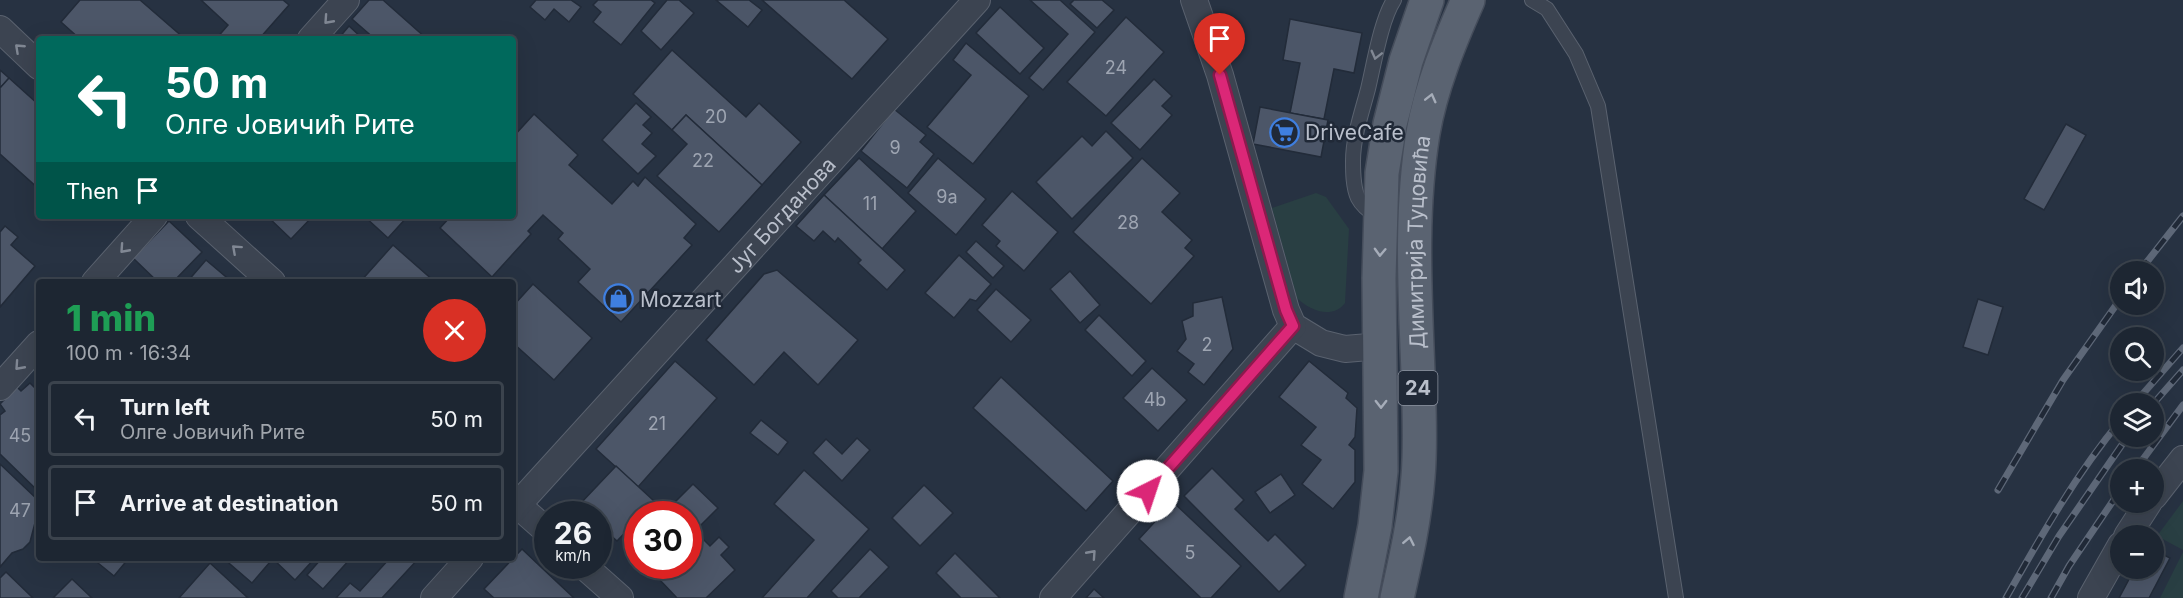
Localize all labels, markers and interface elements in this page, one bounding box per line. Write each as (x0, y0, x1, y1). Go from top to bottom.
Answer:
one-way arrow (324, 13, 335, 23)
pin (1194, 13, 1245, 75)
icon: arrive (1203, 22, 1236, 55)
one-way arrow (16, 44, 26, 55)
one-way arrow (1371, 50, 1384, 60)
text: 50 m (165, 57, 268, 108)
house number: 24 (1105, 57, 1127, 78)
icon: left (66, 60, 144, 138)
one-way arrow (1424, 94, 1437, 104)
house number: 20 (705, 106, 727, 127)
text: Олге Јовичић Рите (165, 108, 415, 141)
supermarket icon: DriveCafe (1268, 116, 1300, 148)
place label: DriveCafe (1305, 120, 1404, 145)
street label: Димитрија Туцовића (1402, 134, 1435, 350)
house number: 9 (889, 137, 901, 158)
house number: 22 (692, 150, 714, 171)
street label: Југ Богданова (722, 152, 841, 278)
icon: arrive (131, 174, 164, 207)
text: Then (66, 178, 119, 204)
house number: 9a (936, 186, 958, 207)
house number: 11 (863, 193, 877, 214)
house number: 28 (1117, 212, 1139, 233)
one-way arrow (120, 242, 131, 253)
one-way arrow (232, 245, 243, 256)
one-way arrow (1373, 248, 1386, 257)
map controls (2110, 261, 2164, 579)
button: sound (2110, 261, 2164, 315)
shop icon: Mozzart (603, 283, 635, 315)
place label: Mozzart (640, 287, 721, 312)
text: 1 min (66, 296, 156, 340)
button: close (423, 299, 486, 362)
button: search (2110, 327, 2164, 381)
house number: 2 (1202, 334, 1212, 355)
text: 100 m · 16:34 (66, 341, 191, 365)
one-way arrow (16, 358, 27, 369)
road number: 24 (1398, 371, 1438, 405)
house number: 4b (1144, 389, 1166, 410)
button: layers (2110, 393, 2164, 447)
text: Turn left (120, 394, 210, 420)
one-way arrow (1375, 400, 1387, 409)
icon: left (69, 402, 102, 435)
text: 50 m (430, 406, 483, 432)
house number: 21 (648, 413, 666, 434)
text: Олге Јовичић Рите (120, 420, 305, 444)
house number: 45 (9, 425, 31, 446)
position arrow (1116, 459, 1180, 523)
button: + (2110, 459, 2164, 513)
icon: arrive (69, 486, 102, 519)
text: Arrive at destination (120, 490, 339, 516)
text: 50 m (430, 490, 483, 516)
house number: 47 (9, 500, 31, 521)
speed limit sign: 30 (624, 501, 702, 579)
text: 26 (554, 515, 592, 551)
button: − (2110, 525, 2164, 579)
one-way arrow (1402, 536, 1415, 546)
house number: 5 (1185, 542, 1195, 563)
text: km/h (555, 546, 591, 565)
one-way arrow (1085, 550, 1096, 561)

